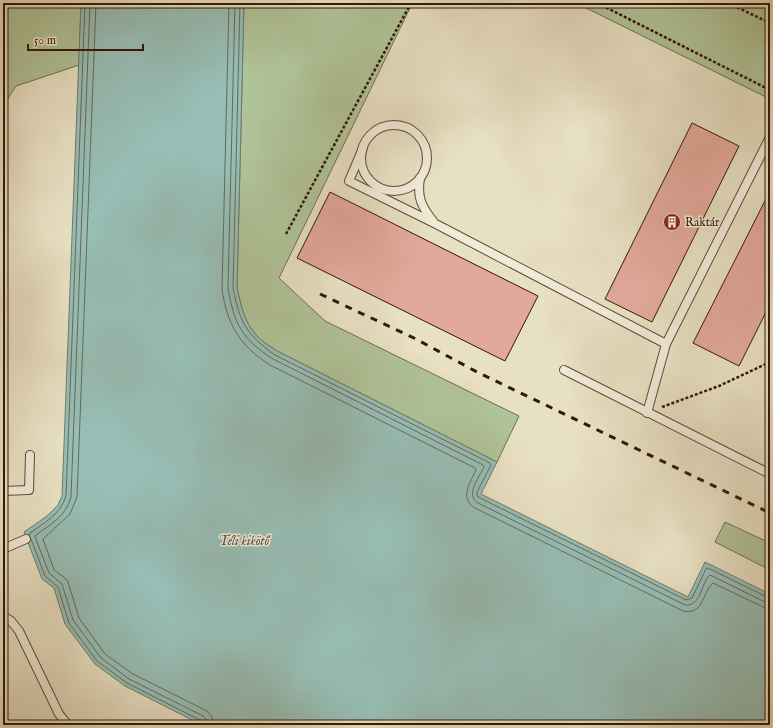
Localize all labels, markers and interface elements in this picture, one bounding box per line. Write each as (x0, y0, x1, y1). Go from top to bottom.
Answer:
scale bar (28, 26, 143, 52)
text: 50 m (34, 33, 56, 48)
building icon: Raktár (662, 212, 682, 232)
place label: Raktár (685, 215, 720, 230)
water label: Téli kikötő (219, 533, 272, 550)

